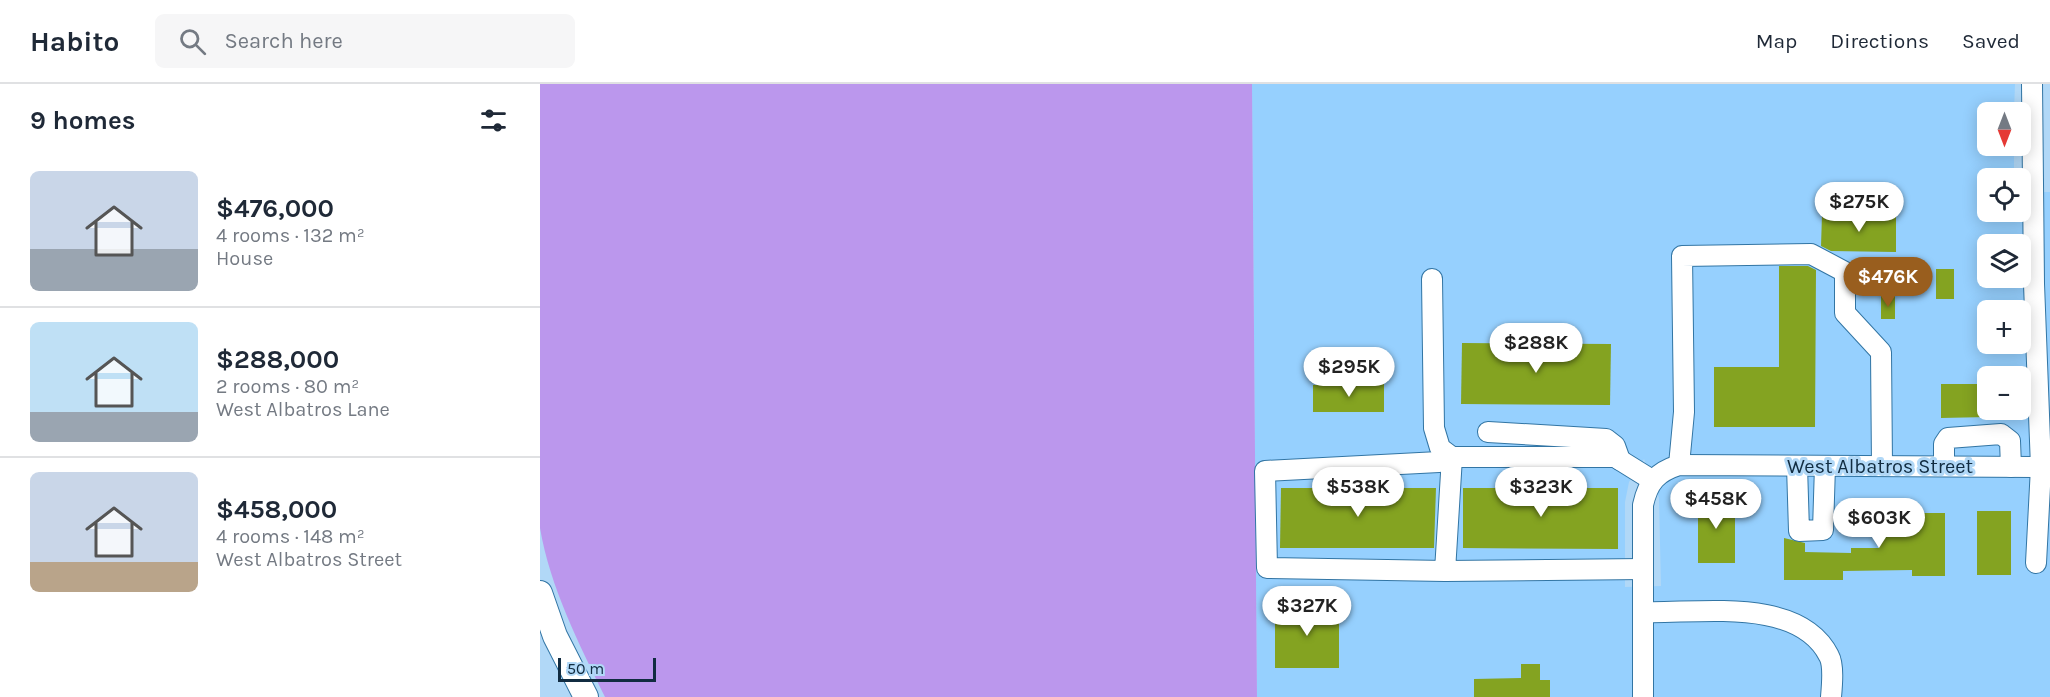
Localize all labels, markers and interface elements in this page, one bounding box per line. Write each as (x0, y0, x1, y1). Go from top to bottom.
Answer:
search box (155, 14, 575, 68)
text: Habito (30, 25, 119, 58)
icon: search (176, 25, 209, 58)
text: Search here (224, 28, 343, 54)
text: Map (1756, 29, 1797, 53)
text: Directions (1830, 29, 1929, 53)
text: Saved (1962, 29, 2020, 53)
north arrow (1977, 102, 2031, 156)
map controls (1977, 102, 2031, 420)
icon: filters (477, 104, 510, 137)
text: 9 homes (30, 105, 136, 136)
button: locate (1977, 168, 2031, 222)
pin: $275K (1817, 182, 1901, 233)
text: $275K (1829, 190, 1889, 213)
text: $476,000 (216, 193, 334, 224)
icon: home (78, 195, 150, 267)
text: 4 rooms · 132 m² (216, 224, 365, 247)
button: layers (1977, 234, 2031, 288)
text: House (216, 247, 273, 270)
pin: $476K (1846, 257, 1930, 308)
text: $476K (1858, 265, 1918, 288)
button: + (1977, 300, 2031, 354)
pin: $288K (1494, 323, 1578, 374)
text: $288K (1504, 331, 1568, 354)
text: $288,000 (216, 344, 339, 375)
icon: home (78, 346, 150, 418)
pin: $295K (1307, 347, 1391, 398)
text: $295K (1318, 355, 1380, 378)
button: − (1977, 366, 2031, 420)
text: 2 rooms · 80 m² (216, 375, 359, 398)
text: West Albatros Lane (216, 398, 390, 421)
street label: West Albatros Street (1787, 455, 1974, 478)
pin: $538K (1316, 467, 1400, 518)
pin: $323K (1499, 467, 1583, 518)
text: $538K (1326, 475, 1390, 498)
text: $323K (1509, 475, 1573, 498)
pin: $458K (1674, 479, 1758, 530)
text: $458K (1684, 487, 1748, 510)
text: $458,000 (216, 494, 337, 525)
icon: home (78, 496, 150, 568)
pin: $603K (1837, 498, 1921, 549)
text: $603K (1847, 506, 1911, 529)
text: 4 rooms · 148 m² (216, 525, 365, 548)
text: West Albatros Street (216, 548, 402, 571)
pin: $327K (1265, 586, 1349, 637)
text: $327K (1276, 594, 1338, 617)
scale bar (558, 655, 656, 682)
text: 50 m (567, 659, 604, 678)

